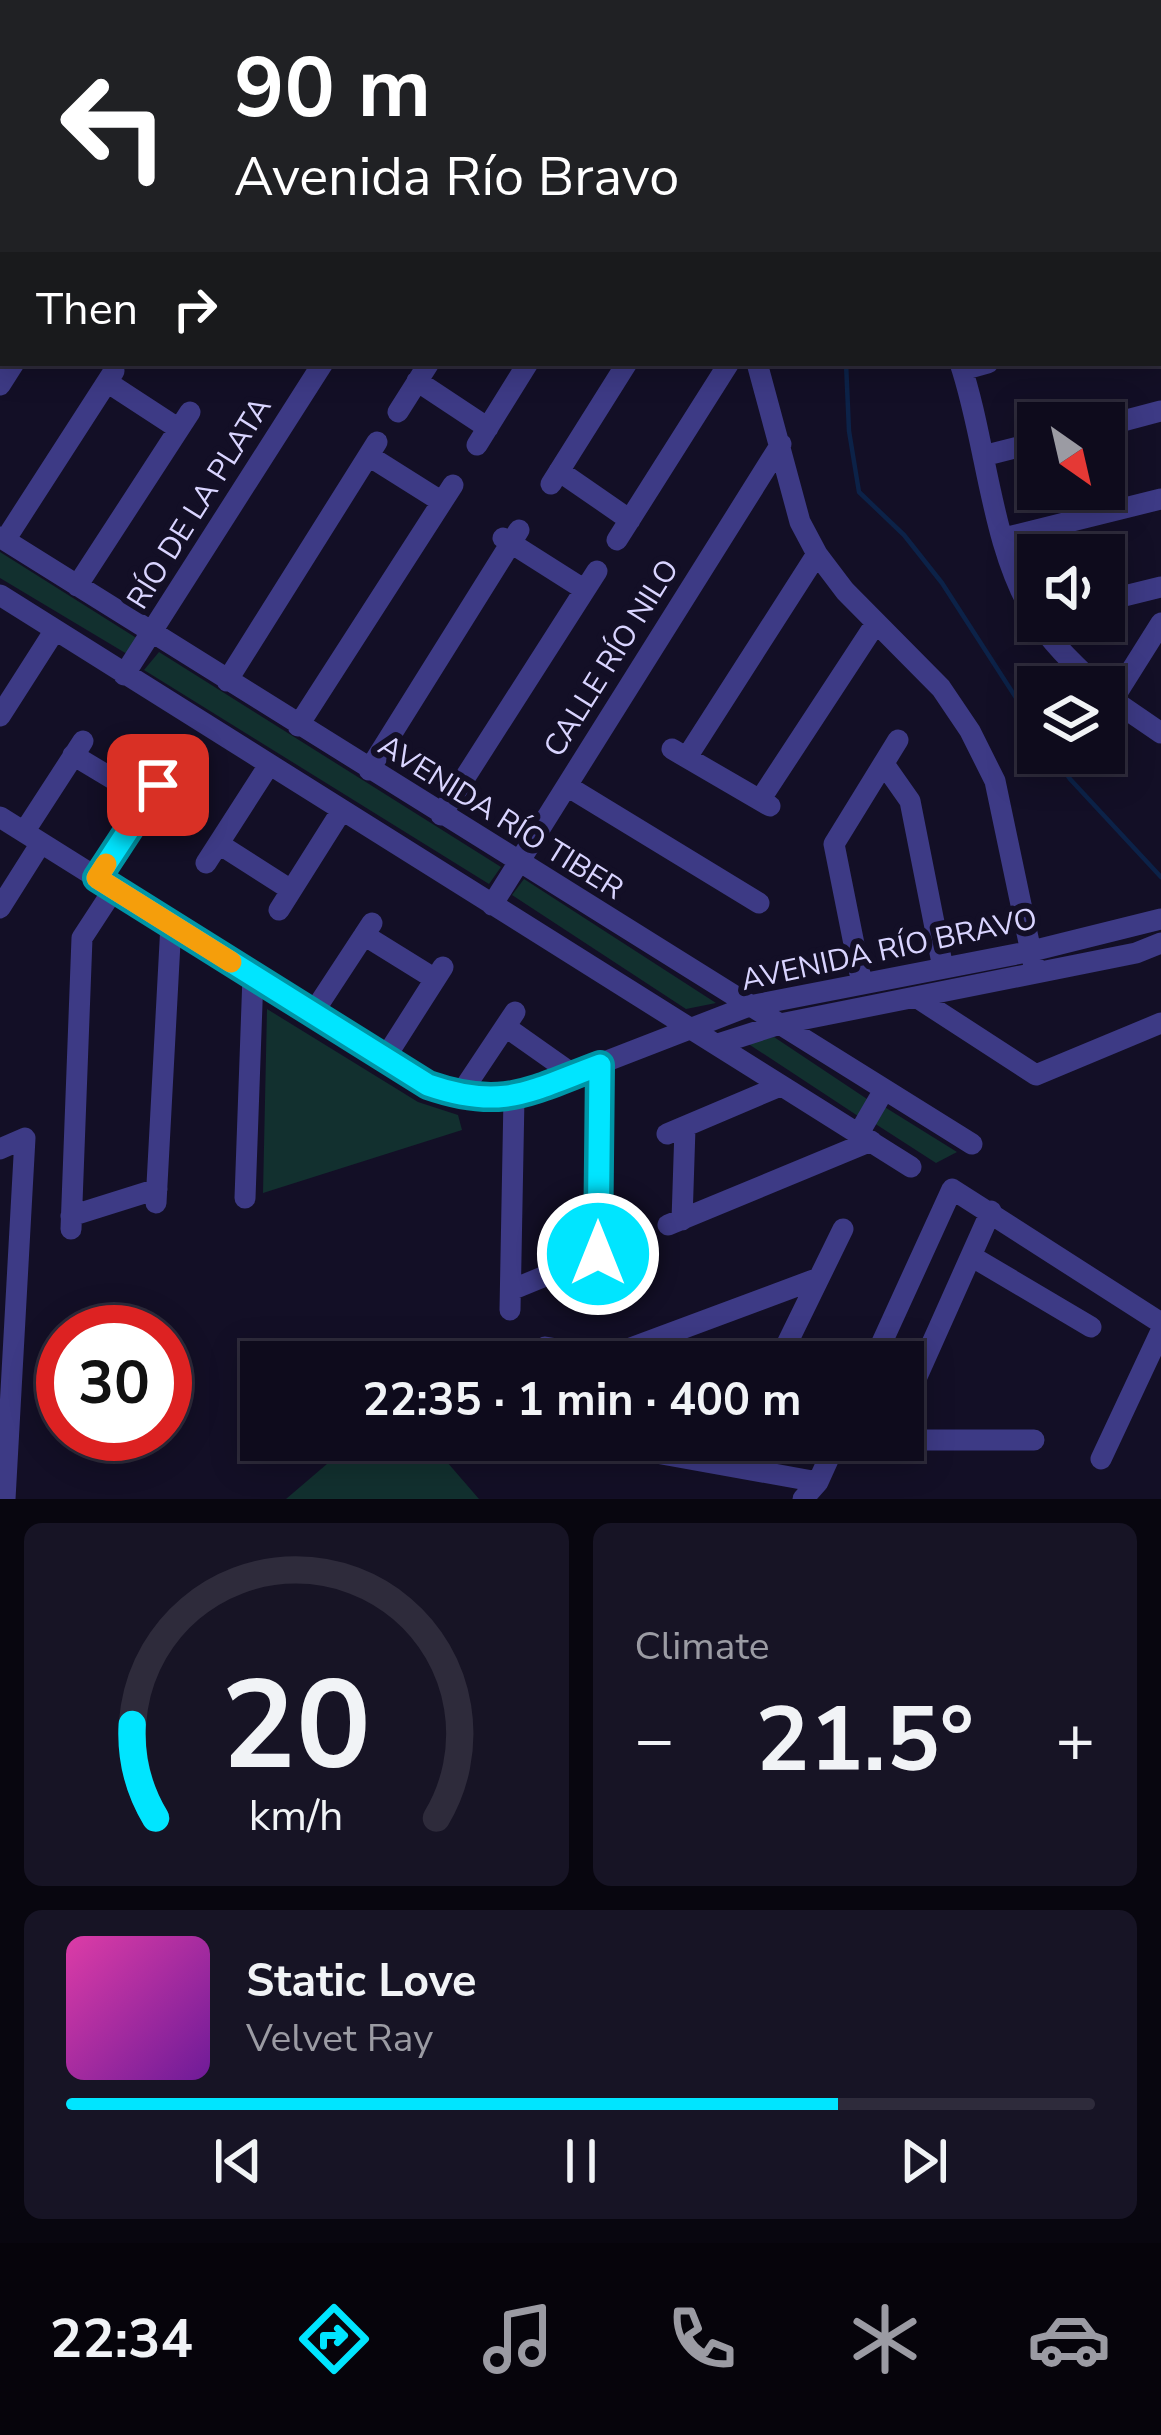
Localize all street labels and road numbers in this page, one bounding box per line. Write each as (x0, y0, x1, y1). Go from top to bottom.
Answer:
street label: RÍO DE LA PLATA (118, 389, 281, 617)
street label: CALLE RÍO NILO (534, 552, 689, 765)
street label: AVENIDA RÍO TIBER (370, 725, 631, 909)
street label: AVENIDA RÍO BRAVO (737, 898, 1041, 1001)

